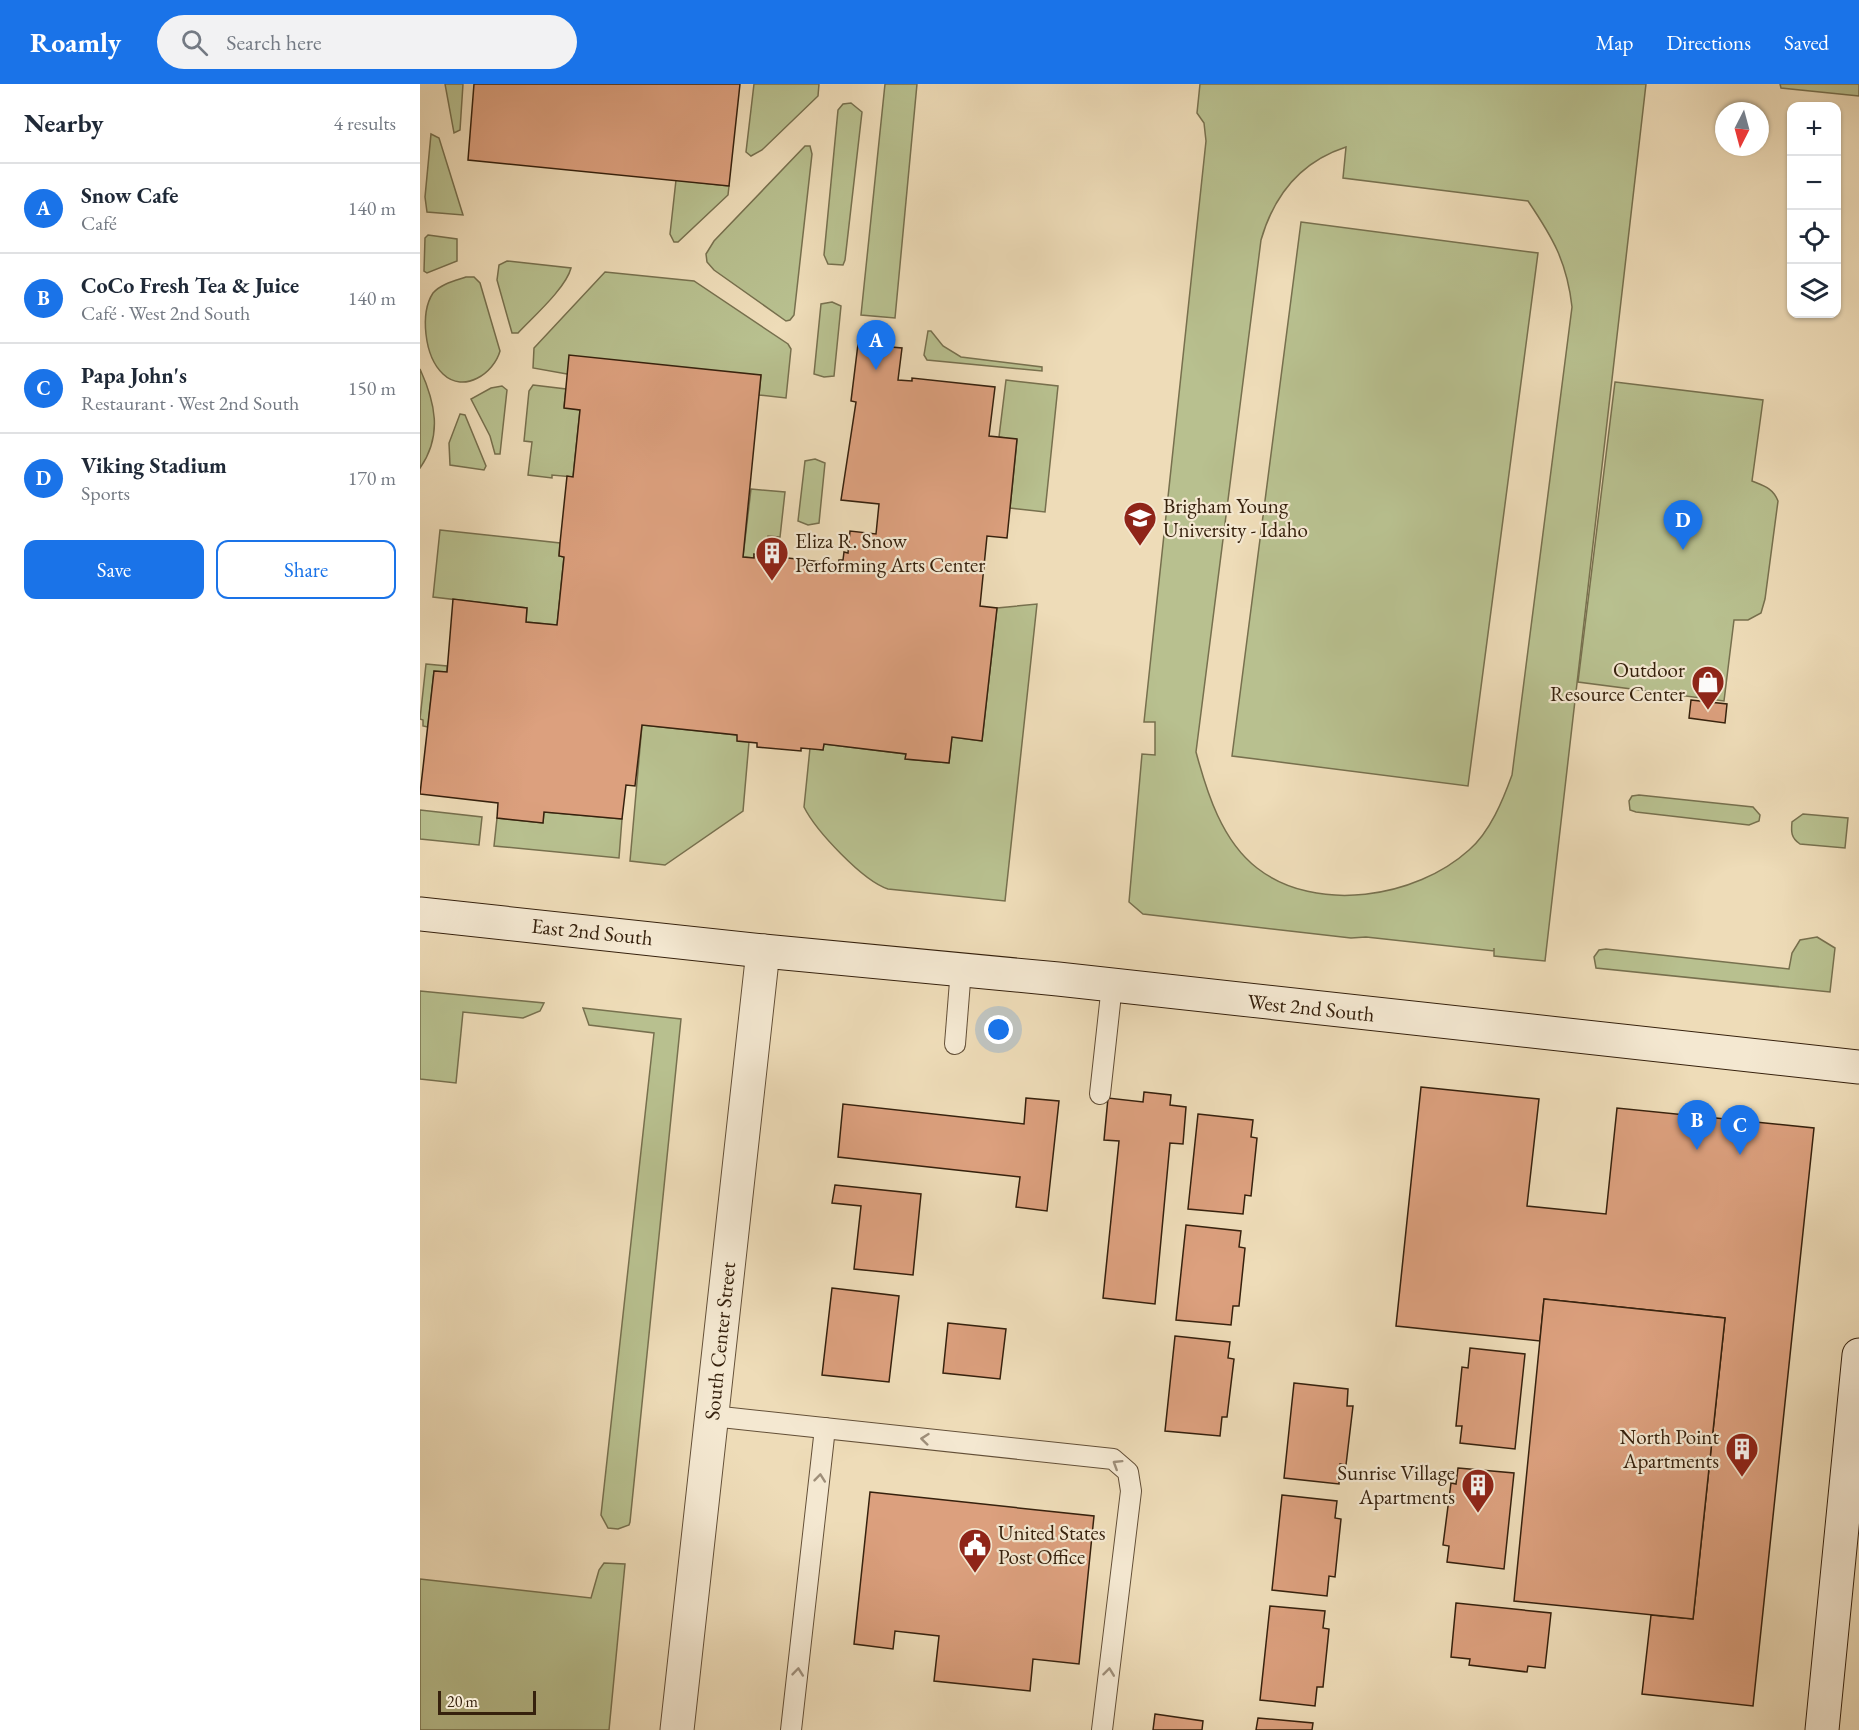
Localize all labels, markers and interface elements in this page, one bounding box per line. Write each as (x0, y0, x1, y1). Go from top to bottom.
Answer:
search box (157, 15, 577, 69)
text: Roamly (30, 24, 121, 60)
icon: search (178, 26, 211, 59)
text: Search here (226, 28, 322, 57)
text: Map (1596, 29, 1633, 56)
text: Directions (1666, 29, 1751, 56)
text: Saved (1784, 29, 1829, 56)
north arrow (1715, 102, 1769, 156)
map controls (1787, 102, 1841, 318)
button: + (1787, 102, 1841, 156)
text: Nearby (24, 106, 104, 140)
text: 4 results (333, 110, 396, 136)
button: − (1787, 156, 1841, 210)
text: Snow Cafe (81, 181, 178, 210)
text: A (36, 195, 51, 221)
text: 140 m (348, 195, 396, 221)
text: Café (81, 210, 117, 236)
button: locate (1787, 210, 1841, 264)
button: layers (1787, 264, 1841, 318)
text: CoCo Fresh Tea & Juice (81, 271, 299, 300)
text: B (37, 285, 50, 311)
text: 140 m (348, 285, 396, 311)
text: Café · West 2nd South (81, 300, 250, 326)
pin: A (856, 320, 896, 370)
text: Papa John's (81, 361, 187, 390)
text: C (36, 375, 51, 401)
text: 150 m (348, 375, 396, 401)
text: Restaurant · West 2nd South (81, 390, 299, 416)
text: Viking Stadium (81, 451, 227, 480)
text: D (36, 465, 51, 491)
text: 170 m (348, 465, 396, 491)
text: Sports (81, 480, 130, 506)
place label: Brigham Young University - Idaho (1163, 492, 1308, 543)
school or university icon: Brigham Young University - Idaho (1122, 500, 1158, 547)
pin: D (1664, 500, 1702, 550)
place label: Eliza R. Snow Performing Arts Center (795, 527, 985, 578)
building icon: Eliza R. Snow Performing Arts Center (754, 535, 790, 582)
button: Save (24, 540, 204, 599)
button: Share (216, 540, 396, 599)
place label: Outdoor Resource Center (1550, 656, 1685, 707)
shop icon: Outdoor Resource Center (1690, 664, 1726, 711)
street label: East 2nd South (530, 912, 654, 951)
street label: West 2nd South (1246, 987, 1376, 1028)
your location (984, 1015, 1013, 1044)
pin: B (1678, 1100, 1716, 1150)
pin: C (1720, 1106, 1760, 1155)
street label: South Center Street (698, 1260, 741, 1422)
place label: North Point Apartments (1620, 1423, 1719, 1474)
building icon: North Point Apartments (1724, 1431, 1760, 1478)
one-way arrow (920, 1433, 929, 1446)
one-way arrow (1113, 1459, 1123, 1471)
place label: Sunrise Village Apartments (1337, 1459, 1455, 1510)
building icon: Sunrise Village Apartments (1460, 1467, 1496, 1514)
one-way arrow (813, 1474, 825, 1483)
place label: United States Post Office (998, 1519, 1106, 1570)
public building icon: United States Post Office (957, 1527, 993, 1574)
one-way arrow (791, 1667, 804, 1676)
one-way arrow (1102, 1667, 1115, 1677)
scale bar (438, 1688, 536, 1716)
text: 20 m (447, 1691, 478, 1712)

